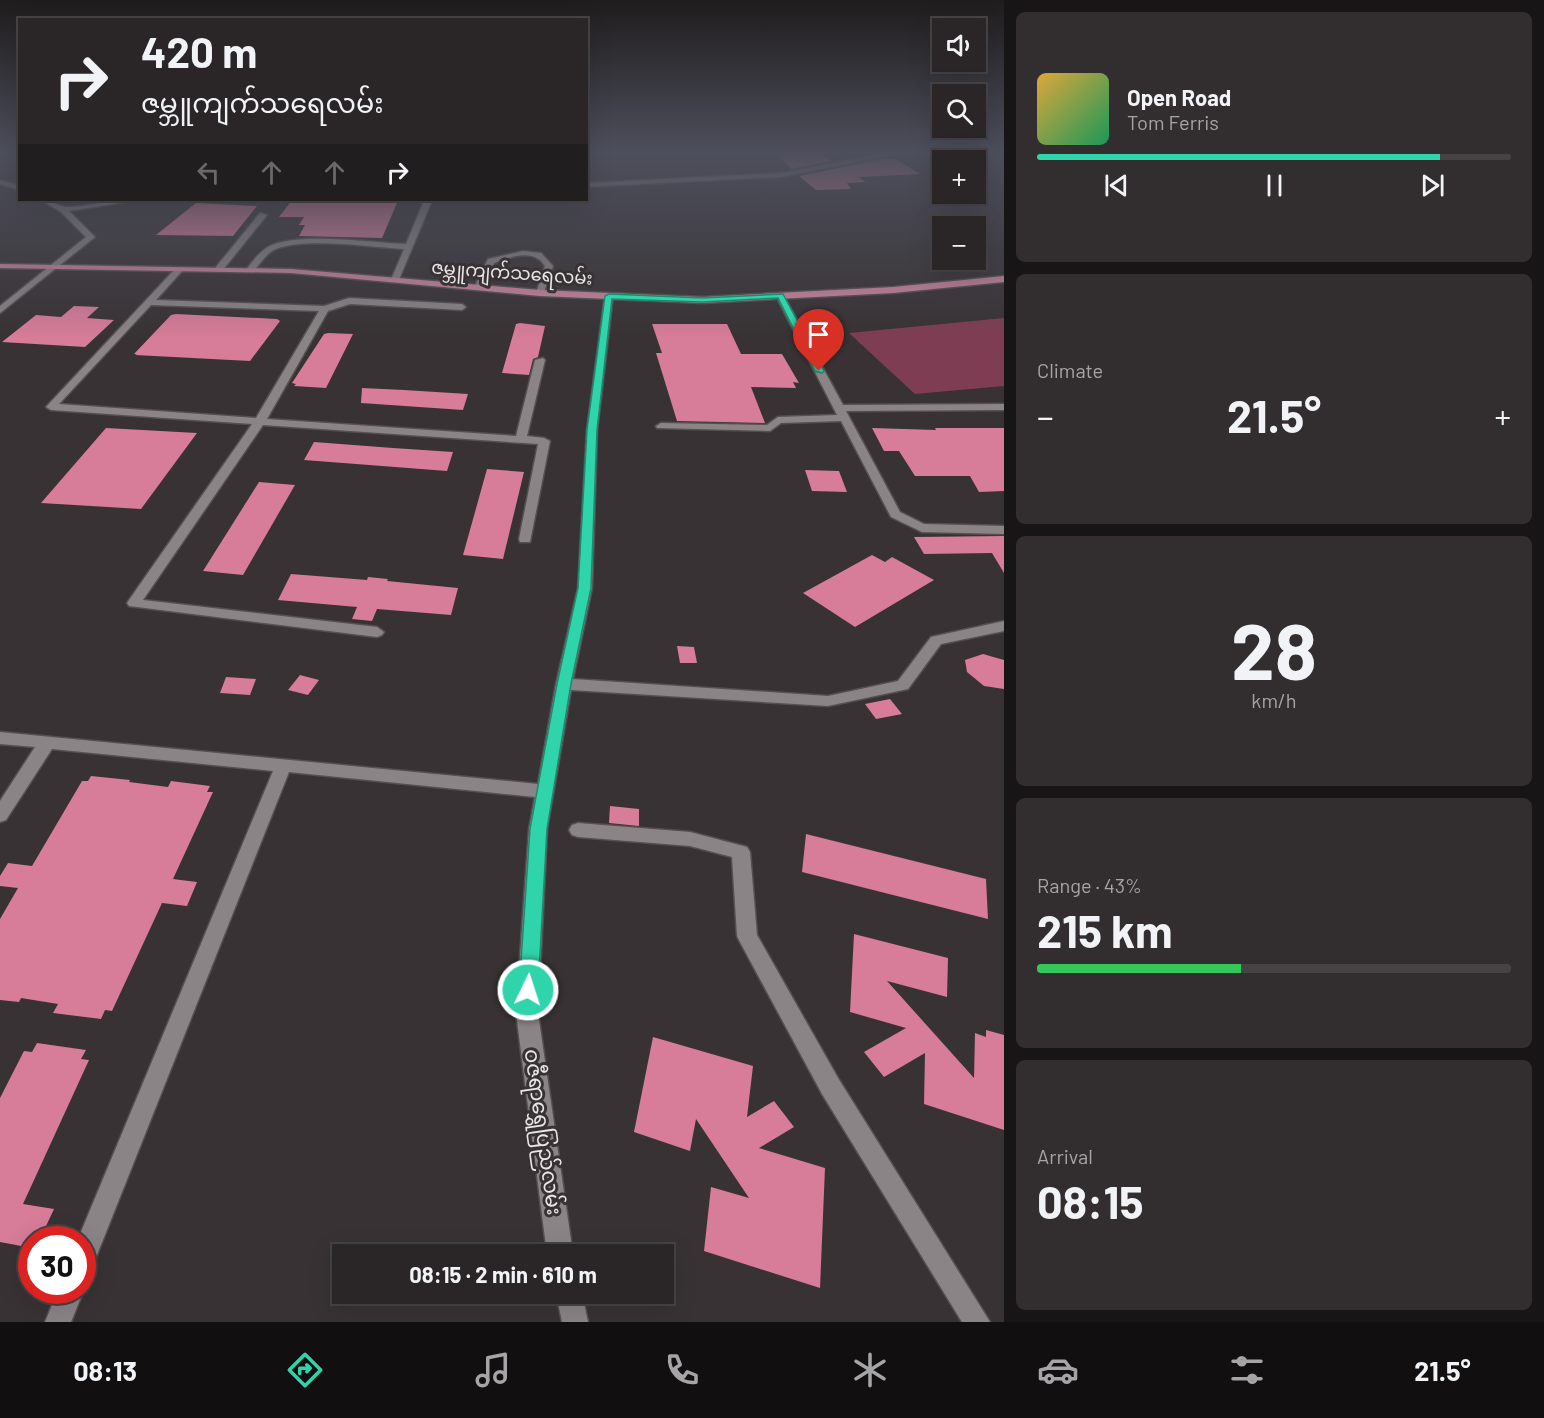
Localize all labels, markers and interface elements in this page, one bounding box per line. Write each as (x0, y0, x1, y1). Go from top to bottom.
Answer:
map controls (932, 18, 986, 270)
button: sound (932, 18, 986, 72)
text: 420 m (141, 26, 257, 76)
icon: right (42, 42, 120, 120)
button: search (932, 84, 986, 138)
text: Open Road (1127, 84, 1231, 110)
text: ဇမ္ဘူကျက်သရေလမ်း (141, 86, 384, 118)
text: Tom Ferris (1127, 110, 1219, 134)
button: + (932, 150, 986, 204)
icon: left (192, 156, 225, 189)
icon: ahead (255, 156, 288, 189)
icon: ahead (318, 156, 351, 189)
icon: right (381, 156, 414, 189)
icon: previous (1100, 169, 1133, 202)
icon: pause (1258, 169, 1291, 202)
icon: next (1416, 169, 1449, 202)
button: − (932, 216, 986, 270)
street label: ဇမ္ဘူကျက်သရေလမ်း (430, 254, 594, 294)
pin (793, 309, 844, 371)
icon: arrive (802, 318, 835, 351)
text: Climate (1037, 358, 1103, 382)
text: 21.5° (1227, 388, 1321, 442)
text: − (1037, 396, 1054, 436)
text: + (1495, 396, 1511, 436)
text: 28 (1231, 602, 1317, 696)
text: km/h (1251, 688, 1297, 712)
text: Range · 43% (1037, 873, 1142, 897)
text: 215 km (1037, 903, 1173, 957)
position arrow (496, 958, 560, 1022)
street label: ဝဇီရာရွှေပြည်လမ်း (515, 1047, 570, 1217)
text: Arrival (1037, 1144, 1093, 1168)
text: 08:15 (1037, 1174, 1144, 1228)
speed limit sign: 30 (18, 1226, 96, 1304)
text: 08:15 · 2 min · 610 m (409, 1261, 597, 1287)
icon: directions (284, 1349, 326, 1391)
icon: music (472, 1349, 514, 1391)
icon: phone (661, 1349, 703, 1391)
icon: climate (849, 1349, 891, 1391)
icon: car (1037, 1349, 1079, 1391)
icon: filters (1226, 1349, 1268, 1391)
text: 08:13 (73, 1354, 137, 1386)
text: 21.5° (1414, 1354, 1471, 1386)

